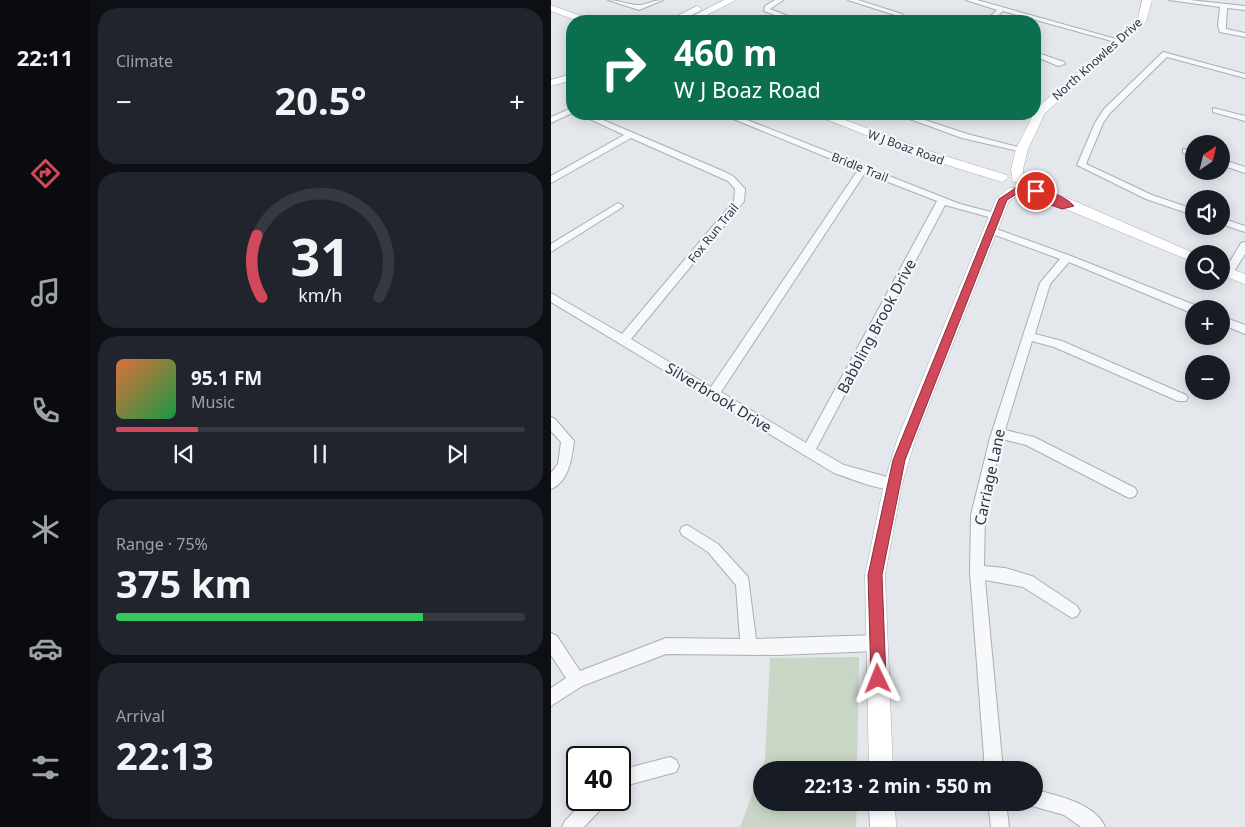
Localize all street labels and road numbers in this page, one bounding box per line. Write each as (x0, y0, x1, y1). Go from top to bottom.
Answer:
street label: North Knowles Drive (1048, 14, 1146, 104)
street label: W J Boaz Road (865, 125, 947, 169)
street label: Bridle Trail (829, 148, 891, 186)
street label: Fox Run Trail (684, 200, 742, 266)
street label: Babbling Brook Drive (832, 255, 920, 397)
street label: Silverbrook Drive (662, 357, 776, 437)
street label: Carriage Lane (969, 427, 1009, 527)

